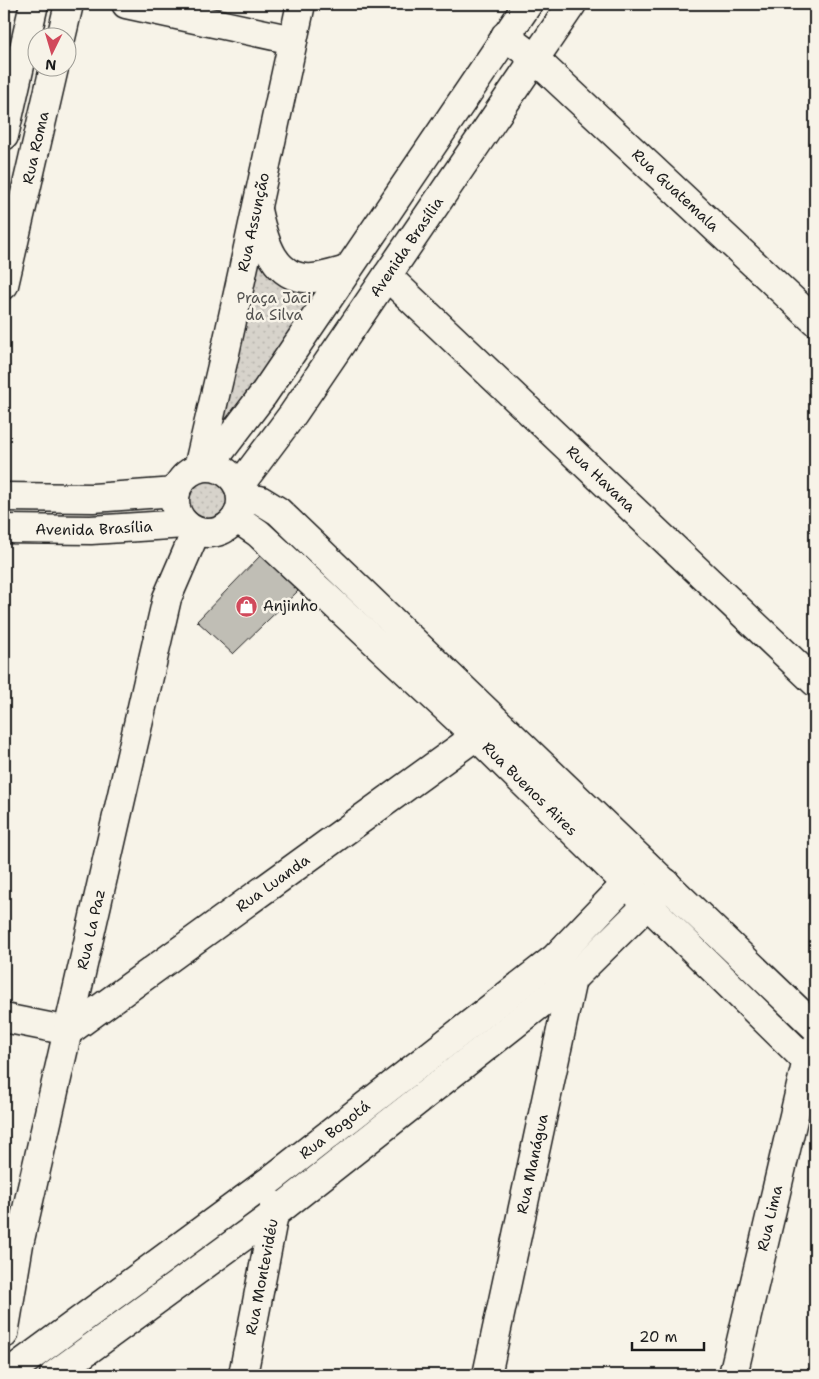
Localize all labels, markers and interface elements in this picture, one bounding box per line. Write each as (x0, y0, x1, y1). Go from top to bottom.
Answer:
north arrow (28, 28, 78, 78)
text: N (45, 56, 57, 74)
street label: Rua Roma (18, 109, 54, 186)
street label: Rua Guatemala (627, 145, 724, 237)
street label: Rua Assunção (233, 171, 274, 274)
street label: Avenida Brasília (365, 192, 448, 301)
park label: Praça Jaci da Silva (236, 288, 312, 325)
street label: Rua Havana (562, 441, 640, 517)
street label: Avenida Brasília (35, 516, 154, 540)
shop icon: Anjinho (235, 594, 259, 618)
place label: Anjinho (263, 596, 318, 616)
street label: Rua Buenos Aires (478, 738, 582, 840)
street label: Rua Luanda (232, 849, 314, 917)
street label: Rua La Paz (72, 887, 110, 971)
street label: Rua Bogotá (295, 1096, 375, 1164)
street label: Rua Manágua (512, 1111, 553, 1216)
street label: Rua Lima (752, 1183, 787, 1253)
street label: Rua Montevidéu (241, 1217, 283, 1337)
scale bar (632, 1319, 704, 1351)
text: 20 m (639, 1327, 678, 1347)

